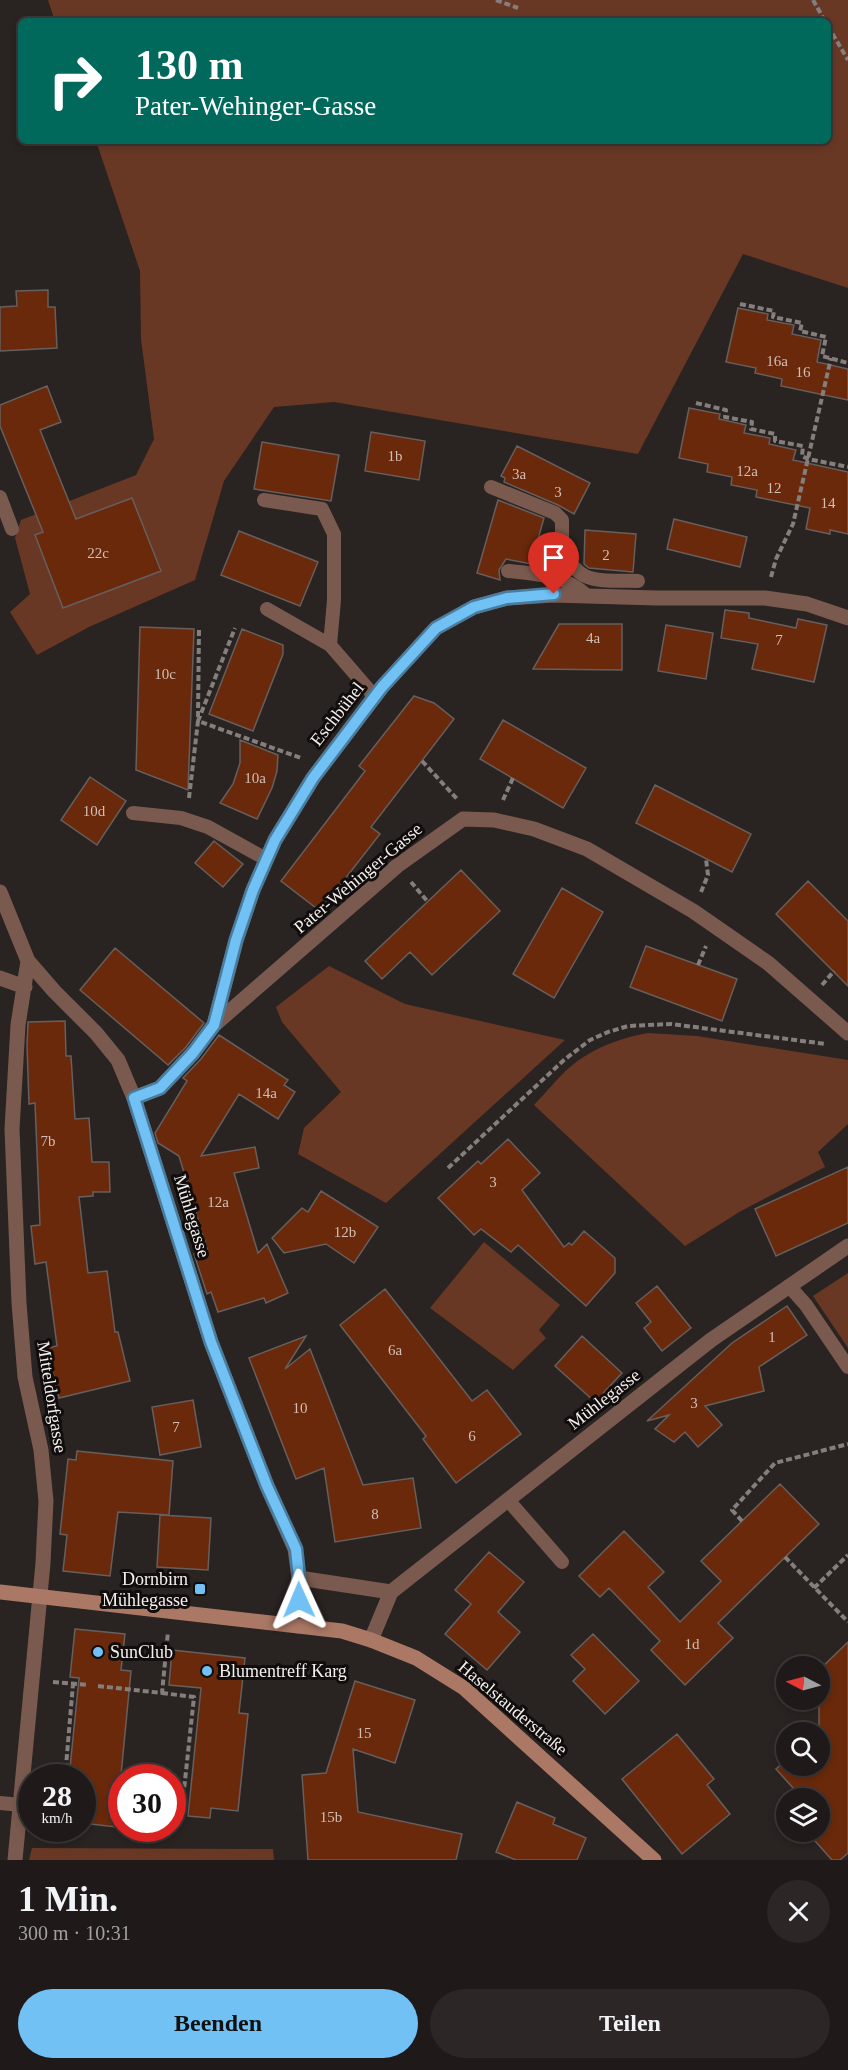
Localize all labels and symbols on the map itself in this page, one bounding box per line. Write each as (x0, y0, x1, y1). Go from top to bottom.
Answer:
house number: 16a (766, 353, 788, 369)
house number: 16 (796, 364, 811, 380)
house number: 1b (388, 448, 403, 464)
house number: 12a (736, 463, 758, 479)
house number: 3a (512, 466, 526, 482)
house number: 12 (767, 480, 782, 496)
house number: 3 (554, 484, 562, 500)
house number: 14 (821, 495, 836, 511)
pin (528, 532, 579, 594)
house number: 22c (87, 545, 109, 561)
house number: 2 (602, 547, 610, 563)
house number: 4a (586, 630, 600, 646)
house number: 7 (775, 632, 783, 648)
house number: 10c (154, 666, 176, 682)
street label: Eschbühel (306, 678, 368, 750)
house number: 10a (244, 770, 266, 786)
house number: 10d (83, 803, 106, 819)
street label: Pater-Wehinger-Gasse (290, 819, 426, 937)
house number: 14a (255, 1085, 277, 1101)
house number: 7b (41, 1133, 56, 1149)
street label: Mühlegasse (170, 1172, 214, 1260)
house number: 3 (489, 1174, 497, 1190)
house number: 12a (207, 1194, 229, 1210)
house number: 12b (334, 1224, 356, 1240)
house number: 1 (768, 1329, 776, 1345)
street label: Mitteldorfgasse (33, 1340, 71, 1454)
house number: 6a (388, 1342, 402, 1358)
street label: Mühlegasse (564, 1365, 644, 1433)
house number: 3 (690, 1395, 698, 1411)
house number: 10 (293, 1400, 308, 1416)
house number: 7 (172, 1419, 180, 1435)
house number: 6 (468, 1428, 476, 1444)
house number: 8 (371, 1506, 379, 1522)
position arrow (267, 1568, 331, 1632)
place label: Dornbirn Mühlegasse (102, 1569, 188, 1610)
marker: Dornbirn Mühlegasse (193, 1582, 207, 1596)
house number: 1d (685, 1636, 700, 1652)
place label: SunClub (110, 1642, 173, 1662)
marker: SunClub (91, 1645, 105, 1659)
north arrow (776, 1656, 830, 1710)
street label: Haselstauderstraße (454, 1657, 572, 1759)
place label: Blumentreff Karg (219, 1661, 347, 1681)
marker: Blumentreff Karg (200, 1664, 214, 1678)
house number: 15 (357, 1725, 372, 1741)
speed limit sign: 30 (108, 1764, 186, 1842)
house number: 15b (320, 1809, 342, 1825)

